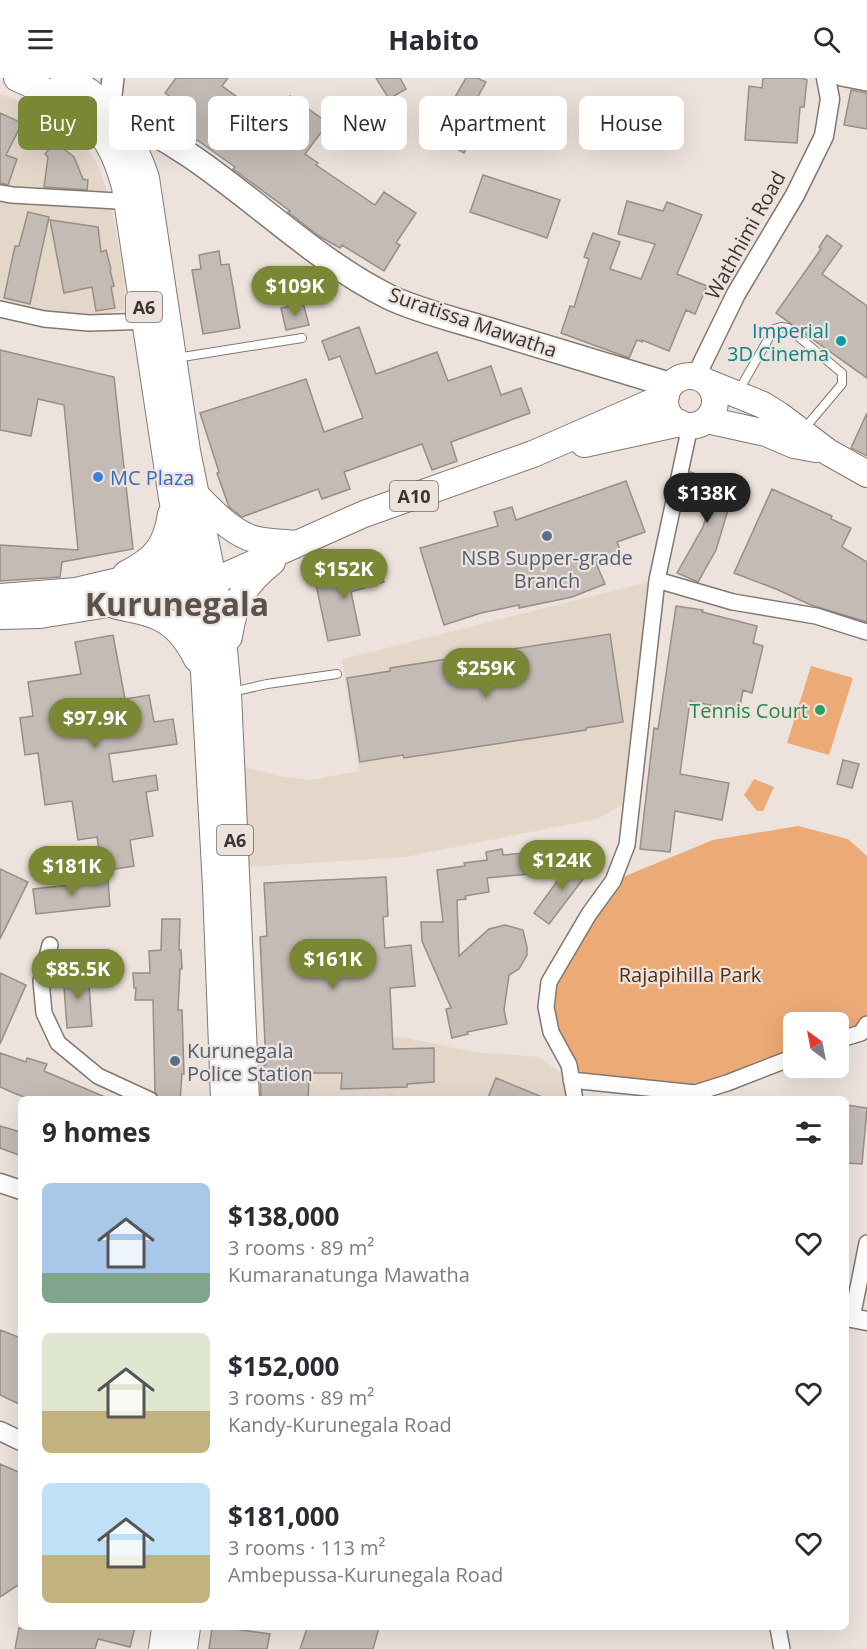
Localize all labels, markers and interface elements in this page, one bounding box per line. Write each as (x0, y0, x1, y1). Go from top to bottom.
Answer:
text: Habito (388, 21, 479, 58)
icon: menu (24, 23, 57, 56)
icon: search (810, 23, 843, 56)
chip: Buy (18, 96, 97, 150)
chip: Rent (109, 96, 196, 150)
chip: Filters (208, 96, 309, 150)
chip: New (321, 96, 407, 150)
chip: Apartment (419, 96, 567, 150)
chip: House (579, 96, 684, 150)
street label: Wathhimi Road (699, 166, 791, 304)
pin: $109K (253, 266, 337, 317)
text: $109K (265, 272, 325, 299)
street label: Suratissa Mawatha (385, 281, 561, 363)
road number: A6 (126, 292, 162, 322)
place label: Imperial 3D Cinema (727, 317, 829, 367)
marker: Imperial 3D Cinema (834, 334, 848, 348)
place label: MC Plaza (110, 464, 194, 491)
marker: MC Plaza (91, 470, 105, 484)
pin: $138K (665, 473, 749, 524)
text: $138K (677, 479, 737, 506)
road number: A10 (390, 481, 438, 511)
marker: NSB Supper-grade Branch (540, 529, 554, 543)
place label: NSB Supper-grade Branch (461, 544, 633, 594)
pin: $152K (302, 549, 386, 600)
text: $152K (314, 555, 374, 582)
district label: Kurunegala (85, 582, 269, 625)
pin: $259K (444, 648, 528, 699)
text: $259K (456, 654, 516, 681)
place label: Tennis Court (689, 697, 808, 724)
pin: $97.9K (46, 698, 144, 749)
marker: Tennis Court (813, 703, 827, 717)
text: $97.9K (63, 704, 127, 731)
road number: A6 (217, 825, 253, 855)
pin: $124K (520, 840, 604, 891)
pin: $181K (30, 846, 114, 897)
text: $124K (532, 846, 592, 873)
text: $181K (42, 852, 102, 879)
pin: $161K (291, 939, 375, 990)
text: $161K (303, 945, 363, 972)
pin: $85.5K (29, 949, 127, 1000)
text: $85.5K (46, 955, 110, 982)
park label: Rajapihilla Park (619, 961, 762, 988)
north arrow (783, 1012, 849, 1078)
map controls (783, 1012, 849, 1078)
place label: Kurunegala Police Station (187, 1037, 313, 1087)
marker: Kurunegala Police Station (168, 1054, 182, 1068)
text: 9 homes (42, 1114, 151, 1150)
icon: filters (792, 1116, 825, 1149)
text: $138,000 (228, 1198, 339, 1234)
icon: home (90, 1207, 162, 1279)
icon: heart (792, 1227, 825, 1260)
text: 3 rooms · 89 m² (228, 1234, 374, 1261)
text: Kumaranatunga Mawatha (228, 1261, 470, 1288)
text: $152,000 (228, 1348, 339, 1384)
icon: home (90, 1357, 162, 1429)
icon: heart (792, 1377, 825, 1410)
text: 3 rooms · 89 m² (228, 1384, 374, 1411)
text: Kandy-Kurunegala Road (228, 1411, 452, 1438)
text: $181,000 (228, 1498, 339, 1534)
icon: home (90, 1507, 162, 1579)
icon: heart (792, 1527, 825, 1560)
text: 3 rooms · 113 m² (228, 1534, 386, 1561)
text: Ambepussa-Kurunegala Road (228, 1561, 503, 1588)

